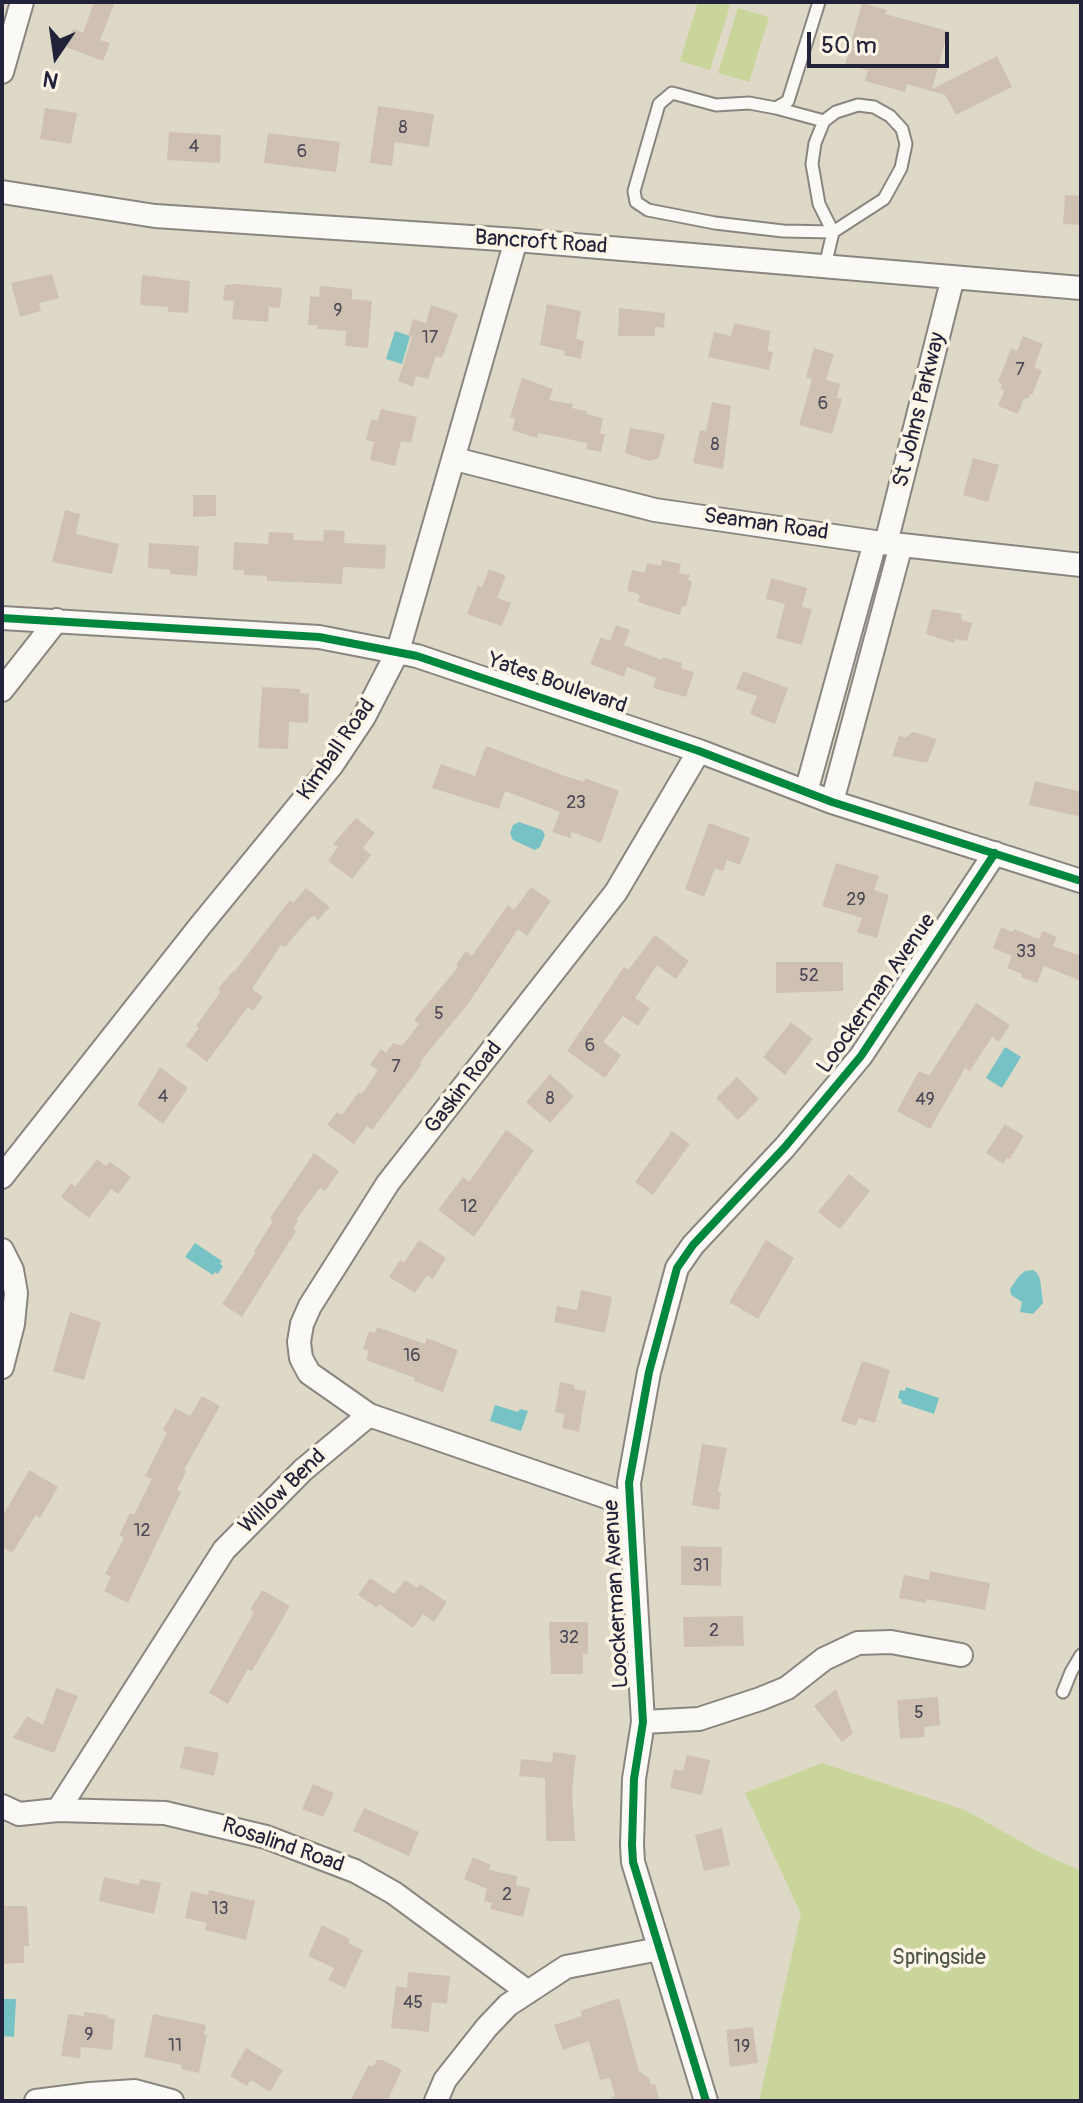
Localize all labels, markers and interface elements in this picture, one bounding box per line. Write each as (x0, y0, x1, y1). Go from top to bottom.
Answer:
north arrow (16, 16, 96, 96)
scale bar (811, 16, 953, 66)
text: 50 m (821, 31, 877, 60)
text: N (40, 64, 61, 95)
house number: 8 (398, 117, 408, 139)
house number: 4 (189, 136, 199, 158)
house number: 6 (297, 141, 307, 163)
street label: Bancroft Road (474, 225, 608, 261)
house number: 9 (333, 300, 343, 322)
house number: 17 (422, 327, 438, 349)
street label: St Johns Parkway (888, 330, 952, 490)
house number: 7 (1015, 359, 1025, 381)
house number: 6 (818, 393, 828, 415)
house number: 8 (710, 434, 720, 456)
street label: Seaman Road (702, 503, 830, 547)
street label: Yates Boulevard (484, 648, 630, 720)
street label: Kimball Road (292, 694, 382, 806)
house number: 23 (566, 792, 586, 814)
house number: 29 (846, 889, 866, 911)
street label: Loockerman Avenue (812, 909, 942, 1079)
house number: 33 (1016, 941, 1036, 963)
house number: 52 (799, 965, 819, 987)
house number: 5 (434, 1003, 444, 1025)
house number: 6 (585, 1035, 595, 1057)
street label: Gaskin Road (420, 1036, 508, 1140)
house number: 7 (391, 1056, 401, 1078)
house number: 4 (158, 1086, 168, 1108)
house number: 8 (545, 1088, 555, 1110)
house number: 49 (915, 1089, 935, 1111)
house number: 12 (460, 1196, 478, 1218)
house number: 16 (403, 1345, 421, 1367)
street label: Willow Bend (234, 1444, 332, 1540)
street label: Loockerman Avenue (599, 1499, 635, 1689)
house number: 12 (133, 1520, 151, 1542)
house number: 31 (692, 1555, 710, 1577)
house number: 2 (709, 1620, 719, 1642)
house number: 32 (559, 1627, 579, 1649)
house number: 5 (914, 1702, 924, 1724)
street label: Rosalind Road (219, 1813, 347, 1879)
house number: 2 (502, 1884, 512, 1906)
house number: 13 (211, 1898, 229, 1920)
park label: Springside (892, 1945, 986, 1971)
house number: 45 (403, 1992, 423, 2014)
house number: 9 (84, 2024, 94, 2046)
house number: 11 (168, 2035, 182, 2057)
house number: 19 (734, 2036, 750, 2058)

